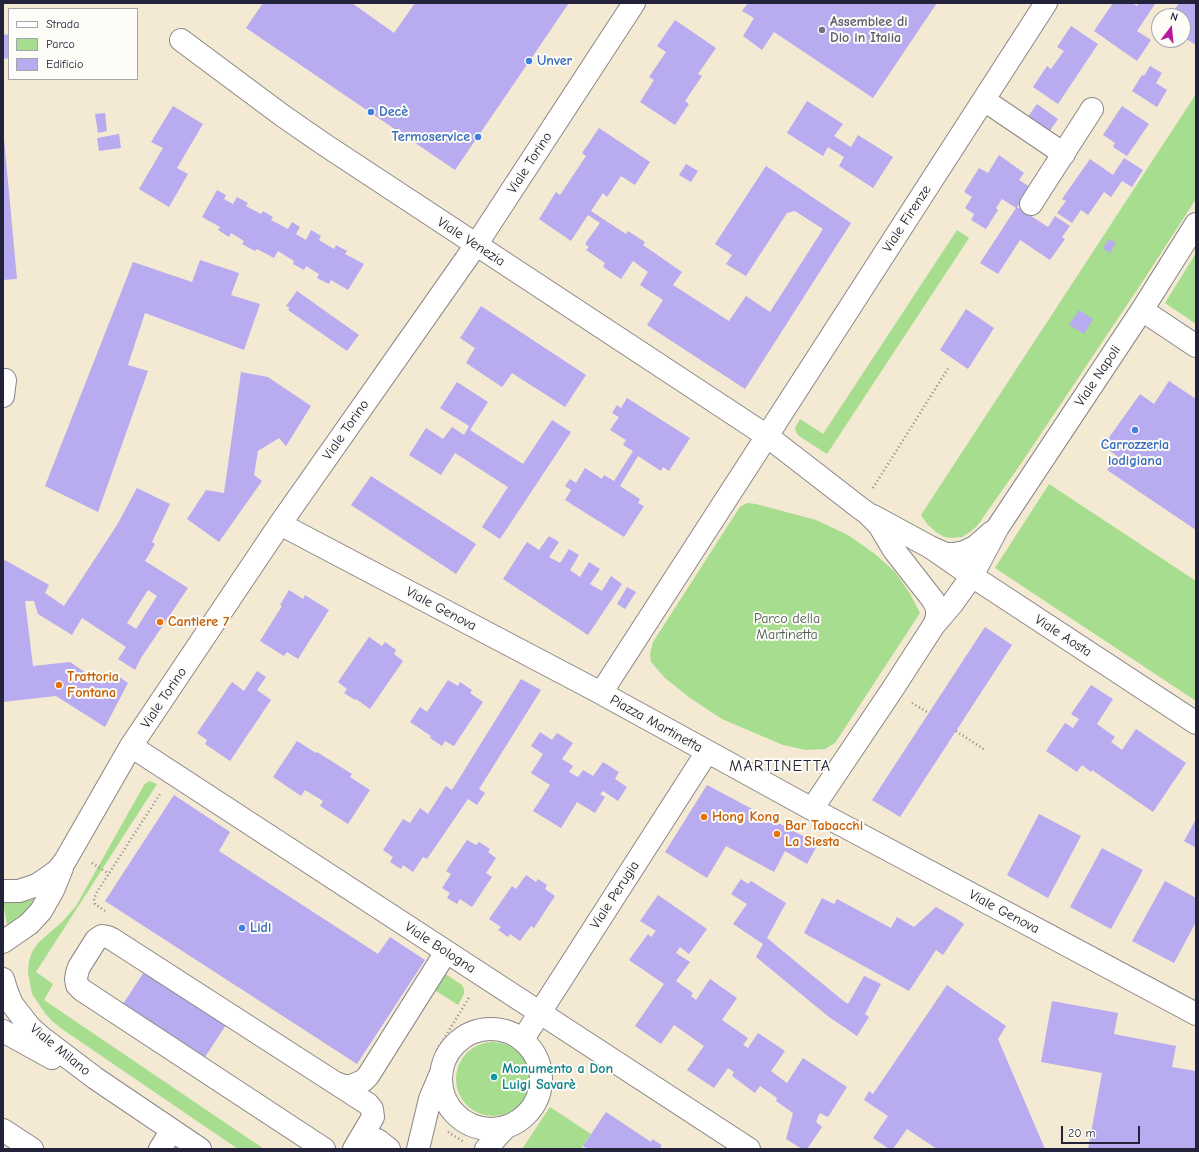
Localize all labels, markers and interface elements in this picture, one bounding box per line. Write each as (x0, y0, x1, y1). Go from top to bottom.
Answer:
legend (8, 8, 138, 80)
north arrow (1151, 8, 1191, 48)
text: N (1169, 10, 1179, 24)
place label: Assemblee di Dio in Italia (830, 14, 908, 46)
text: Strada (46, 17, 79, 31)
marker: Assemblee di Dio in Italia (817, 25, 827, 35)
text: Parco (46, 37, 75, 51)
place label: Unver (537, 53, 572, 69)
marker: Unver (524, 56, 534, 66)
text: Edificio (46, 57, 83, 71)
place label: Decè (379, 104, 408, 120)
marker: Decè (366, 107, 376, 117)
place label: Termoservice (392, 129, 470, 145)
street label: Viale Torino (504, 129, 556, 197)
marker: Termoservice (473, 132, 483, 142)
street label: Viale Firenze (879, 182, 935, 256)
street label: Viale Venezia (434, 214, 508, 270)
street label: Viale Napoli (1071, 342, 1125, 410)
street label: Viale Torino (319, 397, 373, 463)
marker: Carrozzeria lodigiana (1130, 425, 1140, 435)
place label: Carrozzeria lodigiana (1101, 437, 1169, 470)
street label: Viale Genova (403, 583, 479, 635)
park label: Parco della Martinetta (754, 611, 820, 644)
street label: Viale Aosta (1031, 611, 1095, 661)
place label: Cantiere 7 (168, 614, 229, 630)
marker: Cantiere 7 (155, 617, 165, 627)
street label: Viale Torino (137, 664, 191, 732)
place label: Trattoria Fontana (67, 669, 119, 702)
marker: Trattoria Fontana (54, 680, 64, 690)
street label: Piazza Martinetta (607, 692, 705, 756)
district label: MARTINETTA (729, 756, 831, 776)
place label: Hong Kong (712, 809, 780, 825)
marker: Hong Kong (699, 812, 709, 822)
place label: Bar Tabacchi La Siesta (785, 818, 863, 850)
marker: Bar Tabacchi La Siesta (772, 829, 782, 839)
street label: Viale Perugia (587, 858, 643, 932)
street label: Viale Genova (966, 886, 1042, 938)
street label: Viale Bologna (401, 919, 479, 977)
place label: Lidl (250, 920, 271, 936)
marker: Lidl (237, 923, 247, 933)
street label: Viale Milano (26, 1020, 94, 1080)
place label: Monumento a Don Luigi Savarè (502, 1061, 613, 1094)
marker: Monumento a Don Luigi Savarè (489, 1072, 499, 1082)
scale bar (1063, 1118, 1142, 1144)
text: 20 m (1068, 1126, 1096, 1140)

